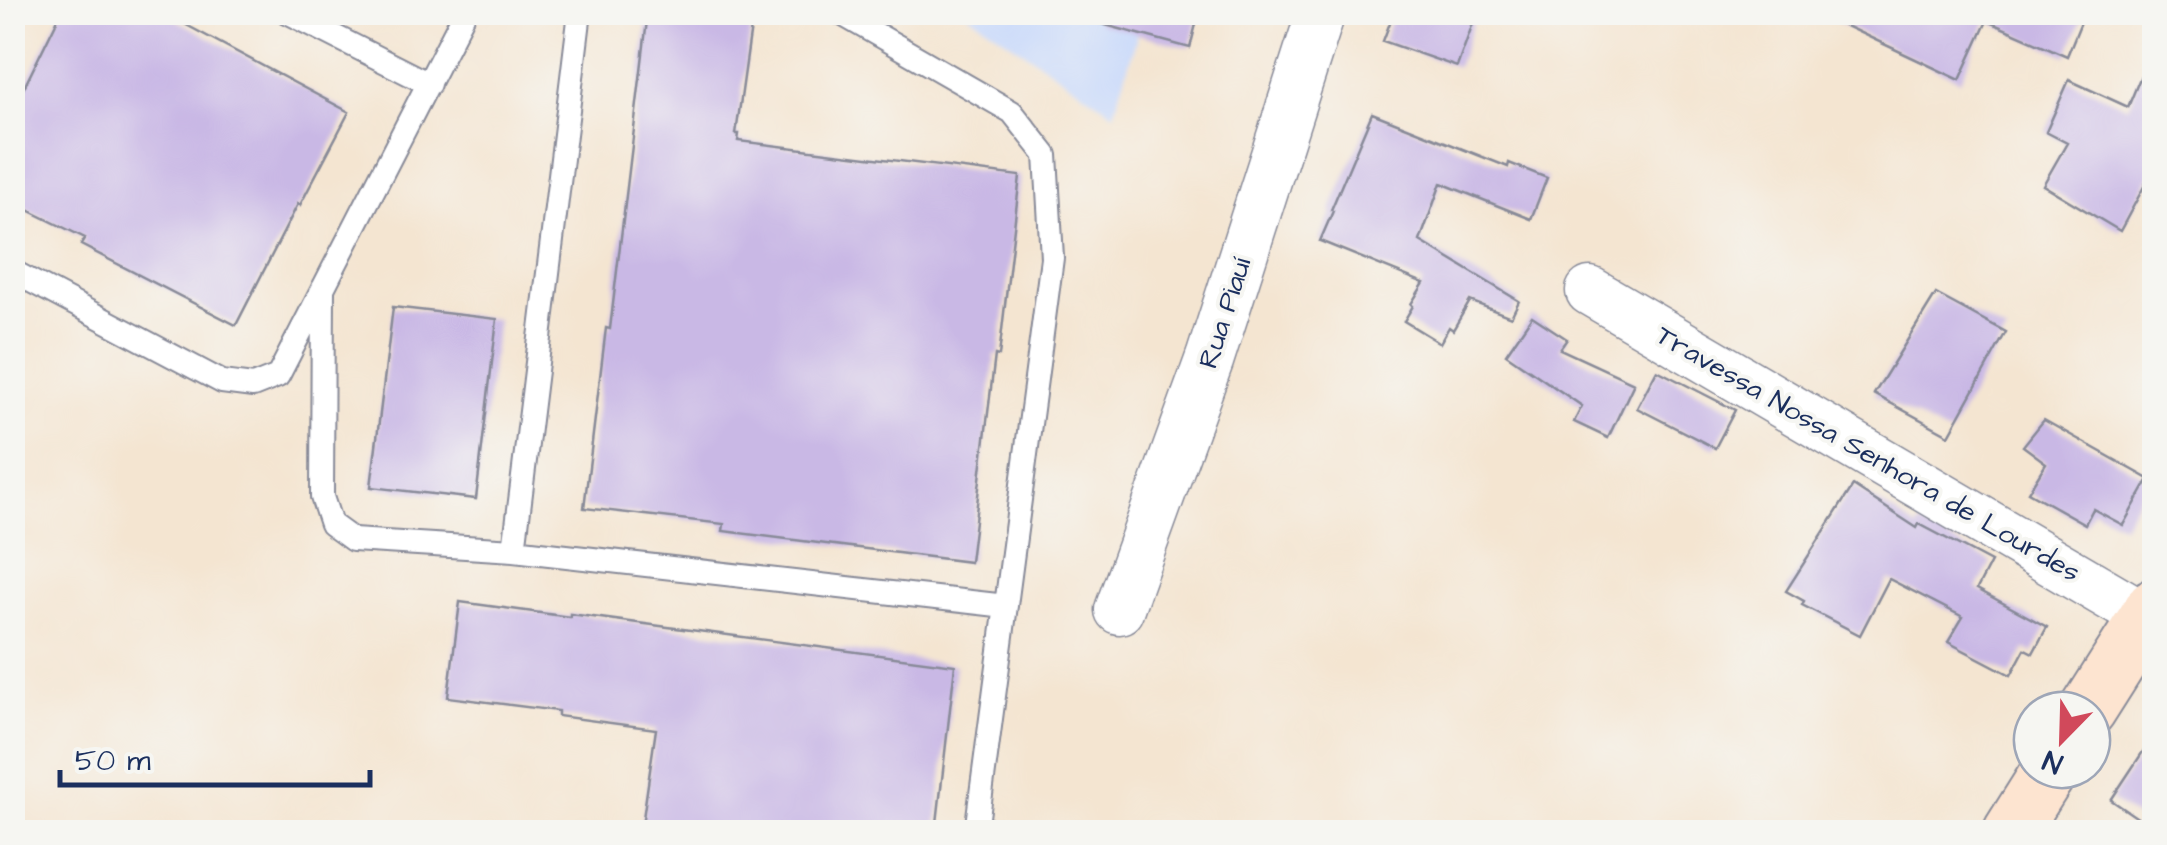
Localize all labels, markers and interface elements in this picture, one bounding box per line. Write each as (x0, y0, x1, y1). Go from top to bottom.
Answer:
street label: Rua Piauí (1189, 252, 1261, 373)
street label: Travessa Nossa Senhora de Lourdes (1649, 316, 2087, 592)
north arrow (2012, 690, 2112, 790)
scale bar (60, 725, 370, 787)
text: 50 m (75, 740, 151, 782)
text: N (2037, 740, 2069, 783)

